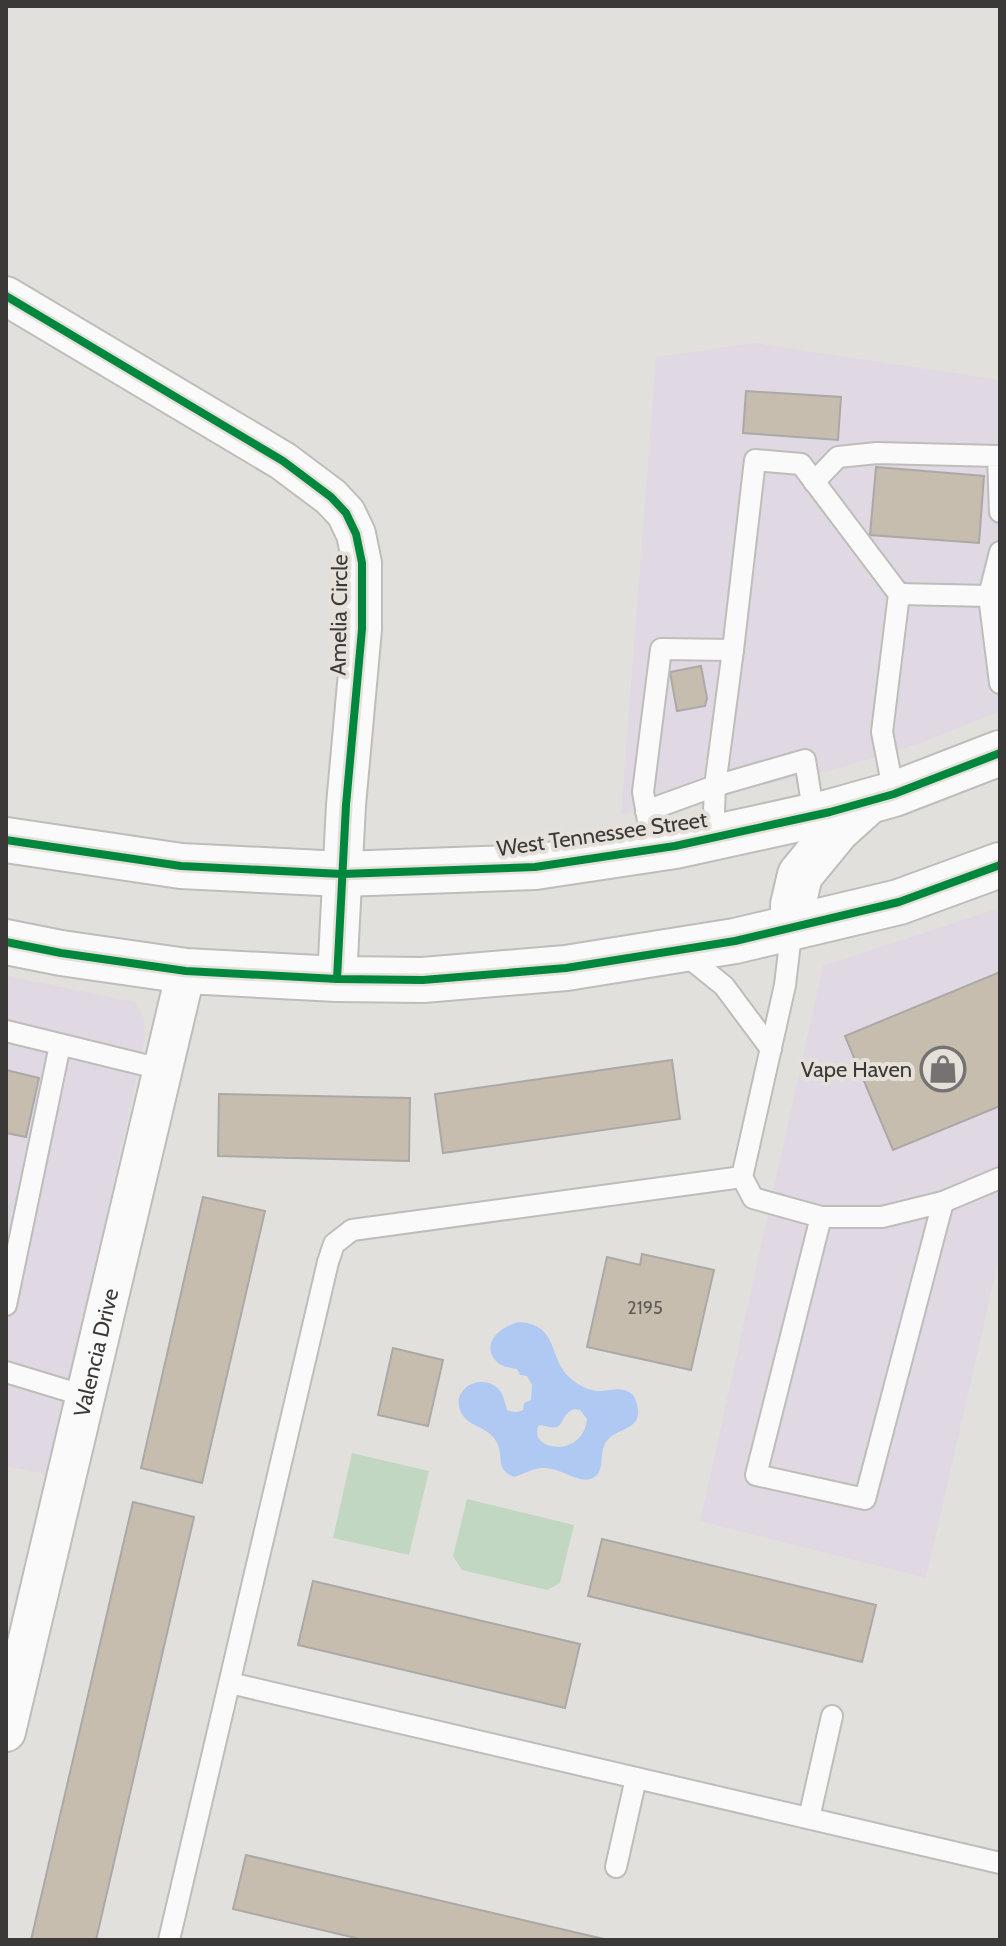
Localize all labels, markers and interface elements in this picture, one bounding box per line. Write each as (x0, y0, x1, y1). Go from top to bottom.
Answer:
street label: Amelia Circle (324, 554, 354, 676)
street label: West Tennessee Street (495, 806, 709, 862)
shop icon: Vape Haven (919, 1045, 967, 1093)
place label: Vape Haven (801, 1056, 912, 1083)
street label: Valencia Drive (68, 1285, 124, 1419)
house number: 2195 (627, 1297, 663, 1319)

